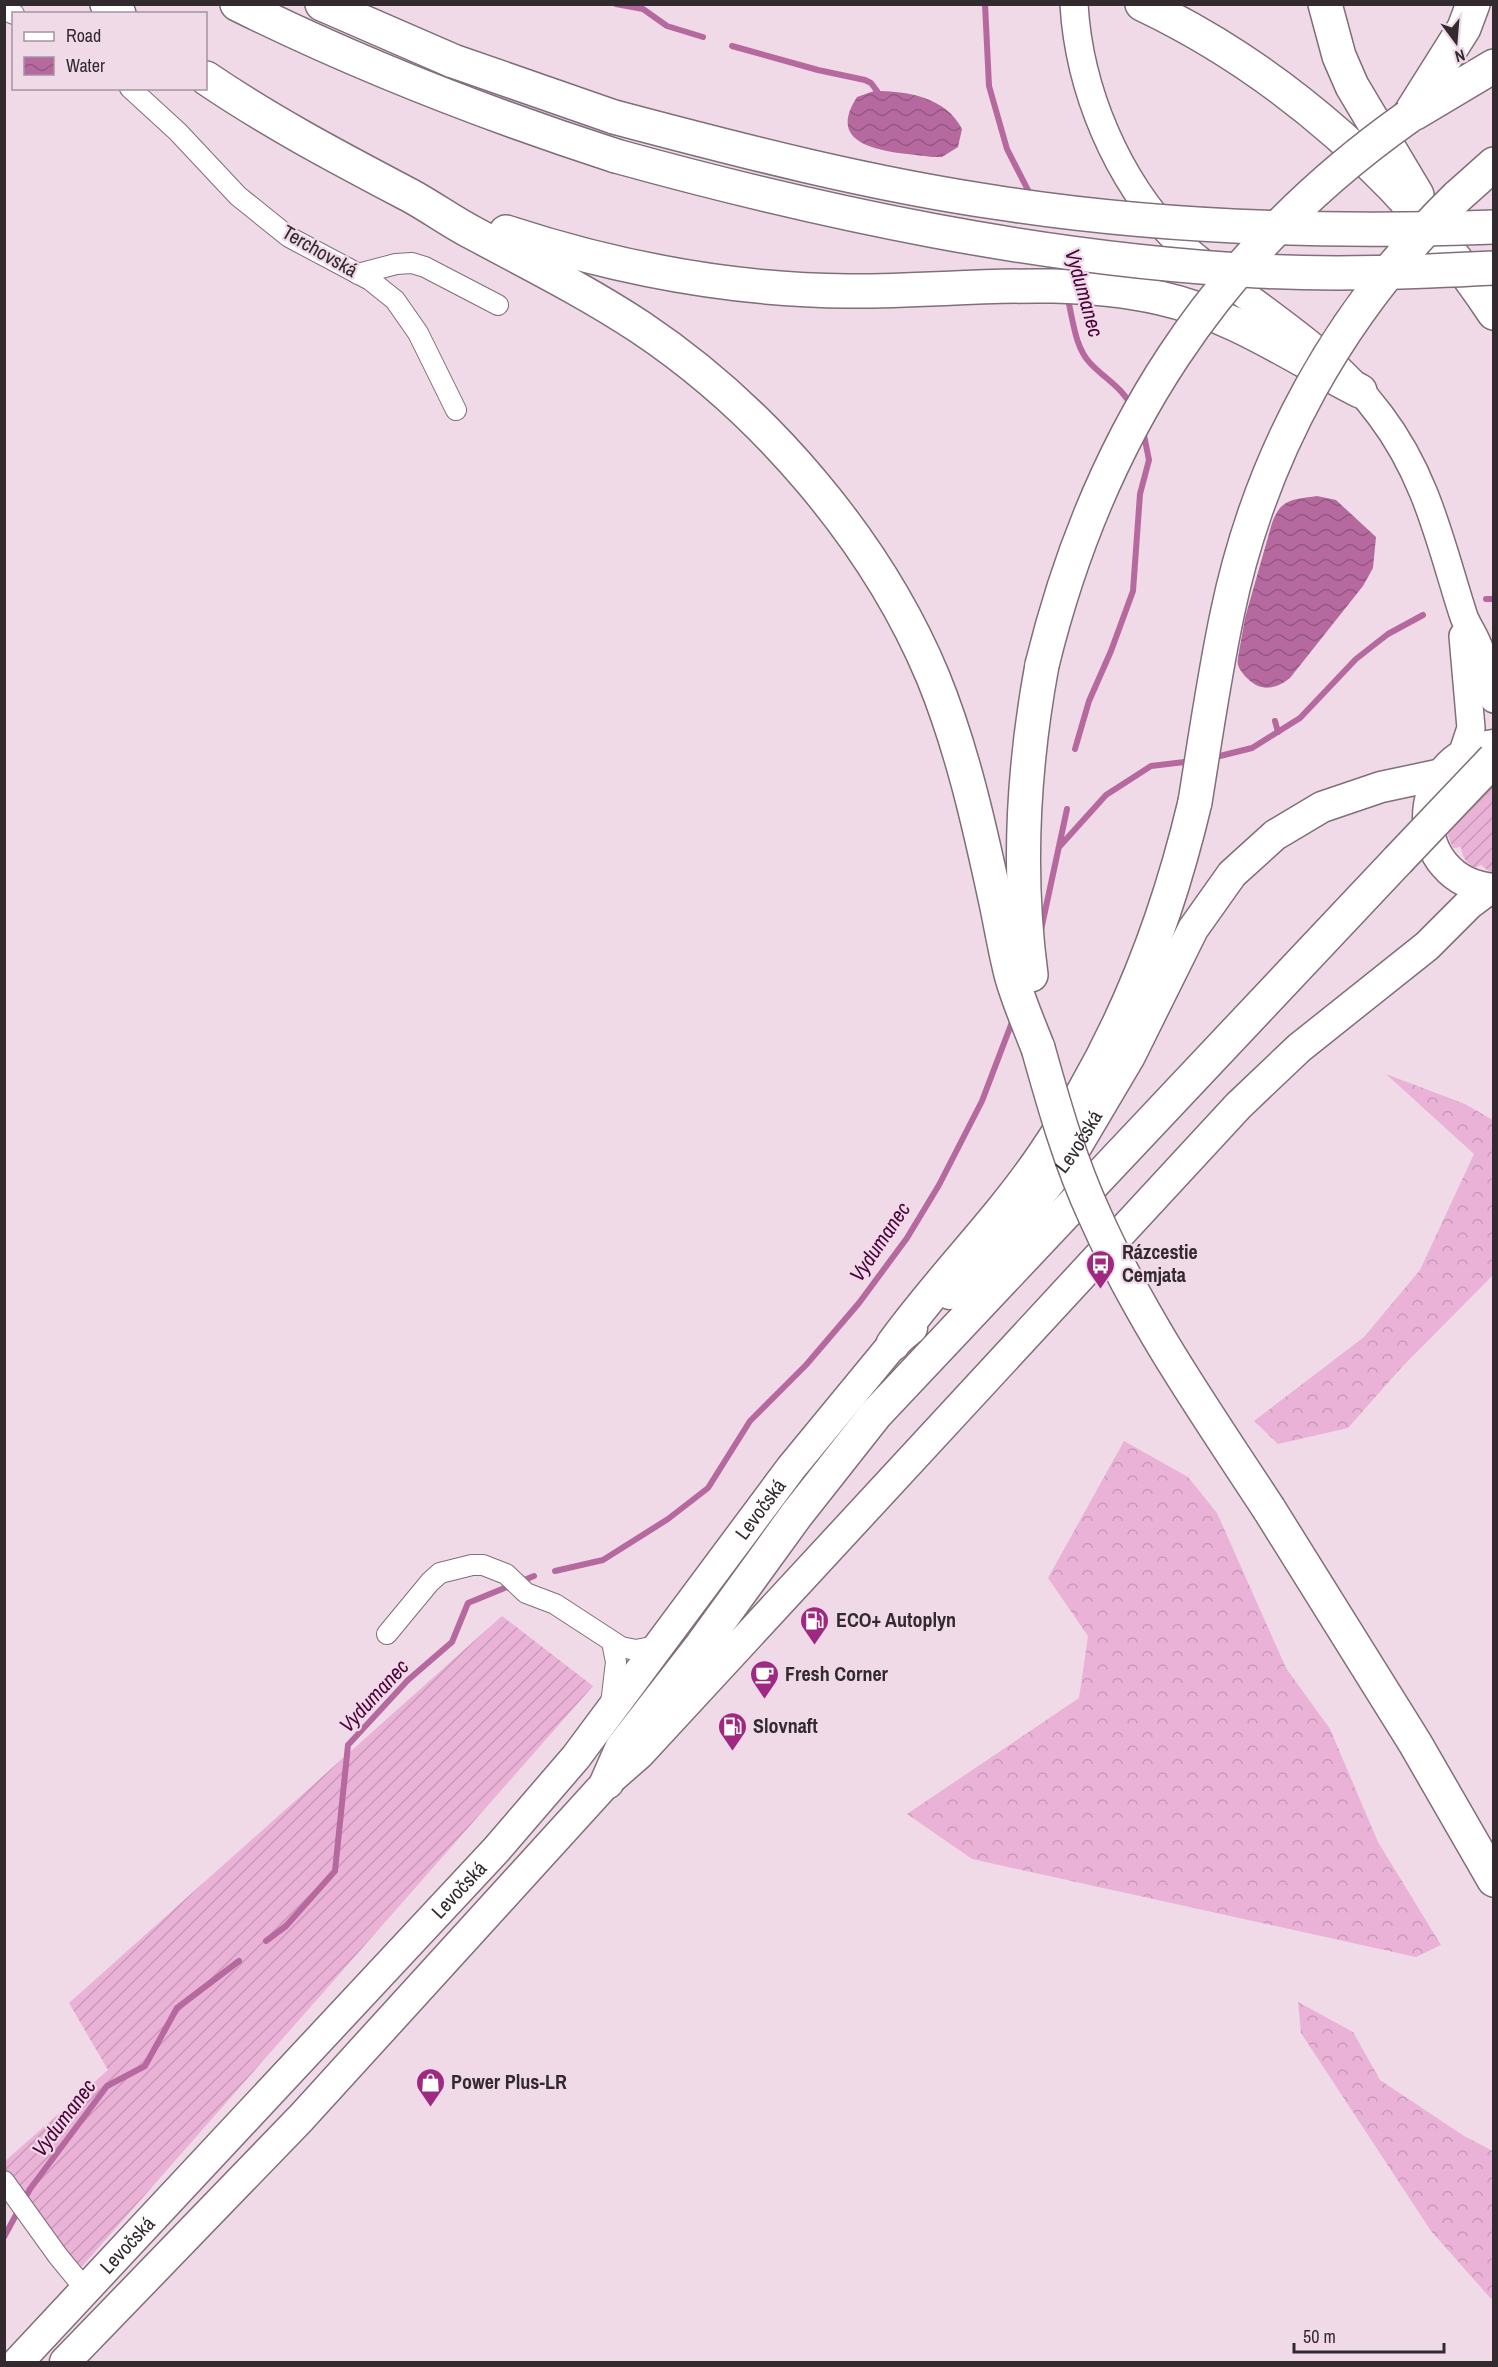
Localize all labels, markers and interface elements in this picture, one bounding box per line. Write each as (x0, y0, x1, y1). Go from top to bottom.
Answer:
legend (12, 12, 207, 90)
north arrow (1426, 12, 1486, 72)
text: Road (66, 23, 101, 48)
text: N (1453, 45, 1468, 68)
text: Water (66, 53, 105, 78)
street label: Terchovská (278, 218, 363, 283)
water label: Vydumanec (1058, 246, 1111, 341)
street label: Levočská (1048, 1105, 1108, 1178)
water label: Vydumanec (842, 1196, 917, 1287)
place label: Rázcestie Cemjata (1122, 1238, 1198, 1288)
bus stop icon: Rázcestie Cemjata (1085, 1248, 1117, 1290)
street label: Levočská (728, 1473, 791, 1545)
fuel station icon: ECO+ Autoplyn (799, 1604, 831, 1646)
place label: ECO+ Autoplyn (836, 1606, 956, 1633)
water label: Vydumanec (332, 1653, 415, 1739)
cafe icon: Fresh Corner (748, 1658, 780, 1700)
place label: Fresh Corner (785, 1660, 889, 1687)
fuel station icon: Slovnaft (716, 1710, 748, 1752)
place label: Slovnaft (753, 1712, 818, 1739)
street label: Levočská (425, 1855, 492, 1924)
shop icon: Power Plus-LR (414, 2066, 446, 2108)
place label: Power Plus-LR (451, 2068, 567, 2095)
water label: Vydumanec (25, 2073, 103, 2162)
street label: Levočská (93, 2210, 160, 2279)
scale bar (1294, 2316, 1444, 2354)
text: 50 m (1303, 2324, 1336, 2349)

